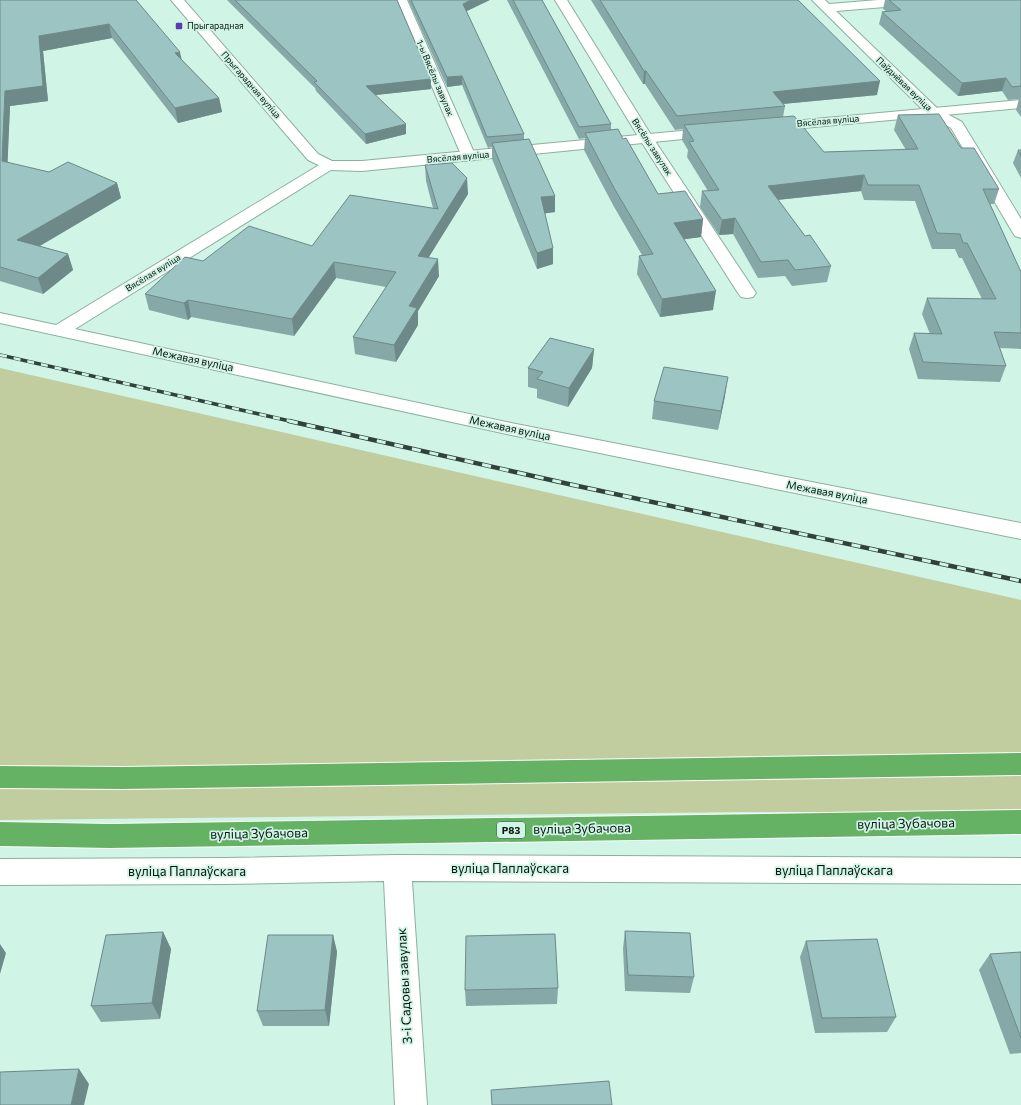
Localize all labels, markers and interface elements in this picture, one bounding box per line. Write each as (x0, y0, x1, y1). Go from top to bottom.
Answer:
place label: Прыгарадная (187, 20, 244, 31)
marker: Прыгарадная (174, 21, 184, 31)
street label: 1-ы Вясёлы завулак (414, 38, 457, 118)
street label: Прыгарадная вуліца (219, 49, 284, 121)
street label: Паўднёвая вуліца (874, 54, 935, 113)
street label: Вясёлая вуліца (796, 112, 860, 129)
street label: Вясёлы завулак (630, 116, 675, 178)
street label: Вясёлая вуліца (426, 148, 490, 165)
street label: Вясёлая вуліца (123, 251, 182, 294)
street label: Межавая вуліца (151, 344, 235, 373)
street label: Межавая вуліца (468, 413, 552, 442)
street label: Межавая вуліца (785, 477, 869, 506)
street label: вуліца Зубачова (857, 814, 955, 832)
street label: вуліца Зубачова (533, 819, 631, 837)
road number: Р83 (497, 822, 525, 838)
street label: вуліца Зубачова (210, 824, 308, 842)
street label: вуліца Паплаўскага (451, 860, 569, 876)
street label: вуліца Паплаўскага (775, 862, 893, 878)
street label: вуліца Паплаўскага (128, 863, 246, 879)
street label: 3-і Садовы завулак (393, 928, 415, 1044)

